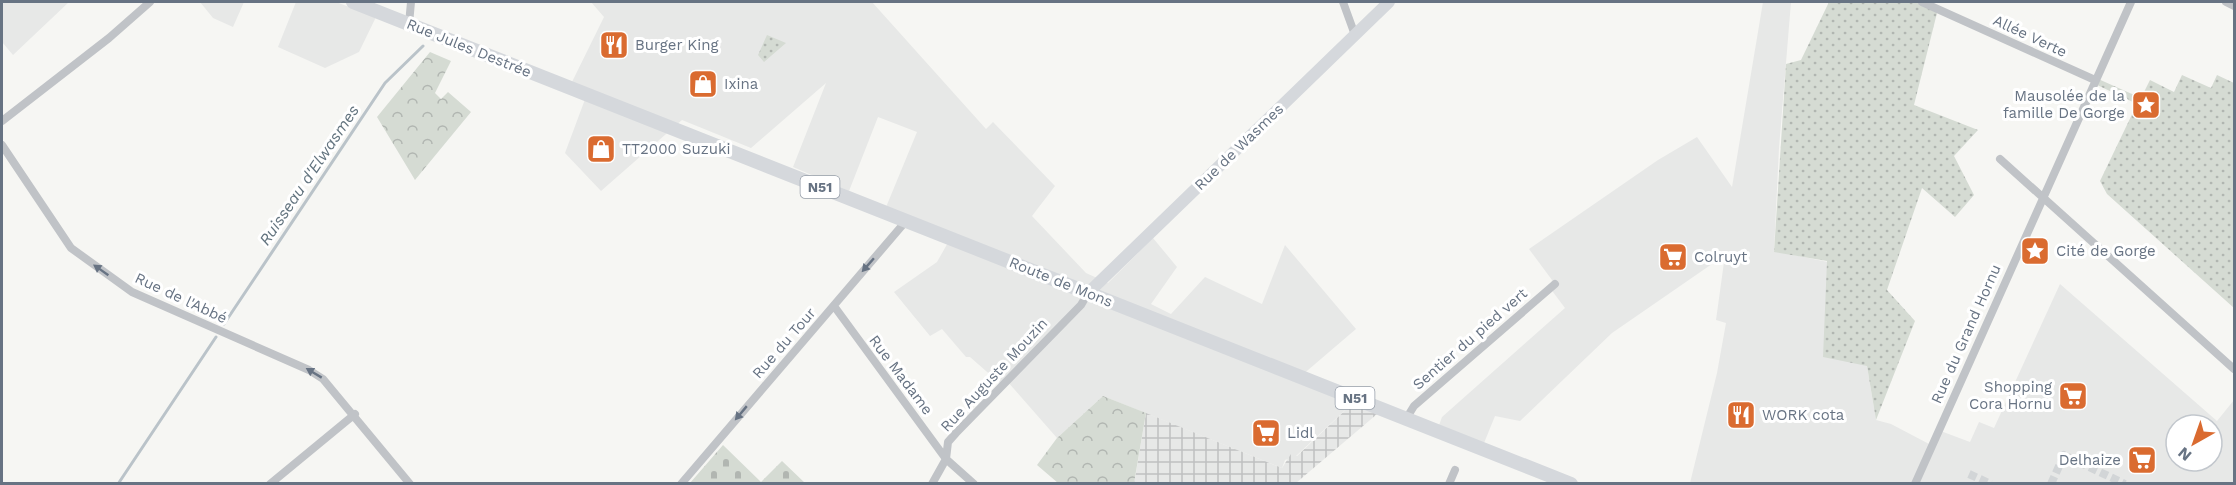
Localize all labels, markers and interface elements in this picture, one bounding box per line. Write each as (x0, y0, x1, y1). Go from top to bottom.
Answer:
street label: Allée Verte (1990, 11, 2070, 61)
street label: Rue Jules Destrée (404, 15, 534, 81)
restaurant icon: Burger King (598, 29, 630, 61)
place label: Burger King (635, 36, 718, 54)
shop icon: Ixina (687, 68, 719, 100)
place label: Ixina (724, 75, 759, 93)
place label: Mausolée de la famille De Gorge (2003, 87, 2125, 122)
place icon: Mausolée de la famille De Gorge (2130, 89, 2162, 121)
street label: Rue de Wasmes (1191, 100, 1287, 194)
water label: Ruisseau d'Elwasmes (255, 101, 363, 249)
shop icon: TT2000 Suzuki (585, 133, 617, 165)
place label: TT2000 Suzuki (622, 140, 731, 158)
road number: N51 (800, 176, 840, 198)
place icon: Cité de Gorge (2019, 235, 2051, 267)
supermarket icon: Colruyt (1657, 241, 1689, 273)
place label: Cité de Gorge (2056, 242, 2156, 260)
place label: Colruyt (1694, 248, 1748, 266)
street label: Route de Mons (1007, 253, 1115, 311)
one-way arrow (862, 257, 875, 273)
street label: Rue du Grand Hornu (1927, 262, 2005, 406)
one-way arrow (94, 264, 110, 276)
street label: Rue de l'Abbé (132, 269, 230, 327)
street label: Sentier du pied vert (1409, 284, 1531, 394)
street label: Rue du Tour (748, 304, 820, 382)
street label: Rue Auguste Mouzin (937, 314, 1051, 436)
street label: Rue Madame (865, 332, 937, 418)
one-way arrow (306, 368, 322, 379)
place label: Shopping Cora Hornu (1969, 378, 2052, 413)
supermarket icon: Shopping Cora Hornu (2057, 380, 2089, 412)
road number: N51 (1336, 387, 1374, 409)
restaurant icon: WORK cota (1725, 399, 1757, 431)
one-way arrow (735, 405, 748, 421)
place label: WORK cota (1762, 406, 1845, 424)
north arrow (2164, 413, 2224, 473)
supermarket icon: Lidl (1250, 417, 1282, 449)
place label: Lidl (1287, 424, 1314, 442)
text: N (2174, 443, 2195, 465)
supermarket icon: Delhaize (2126, 444, 2158, 476)
place label: Delhaize (2059, 451, 2121, 469)

